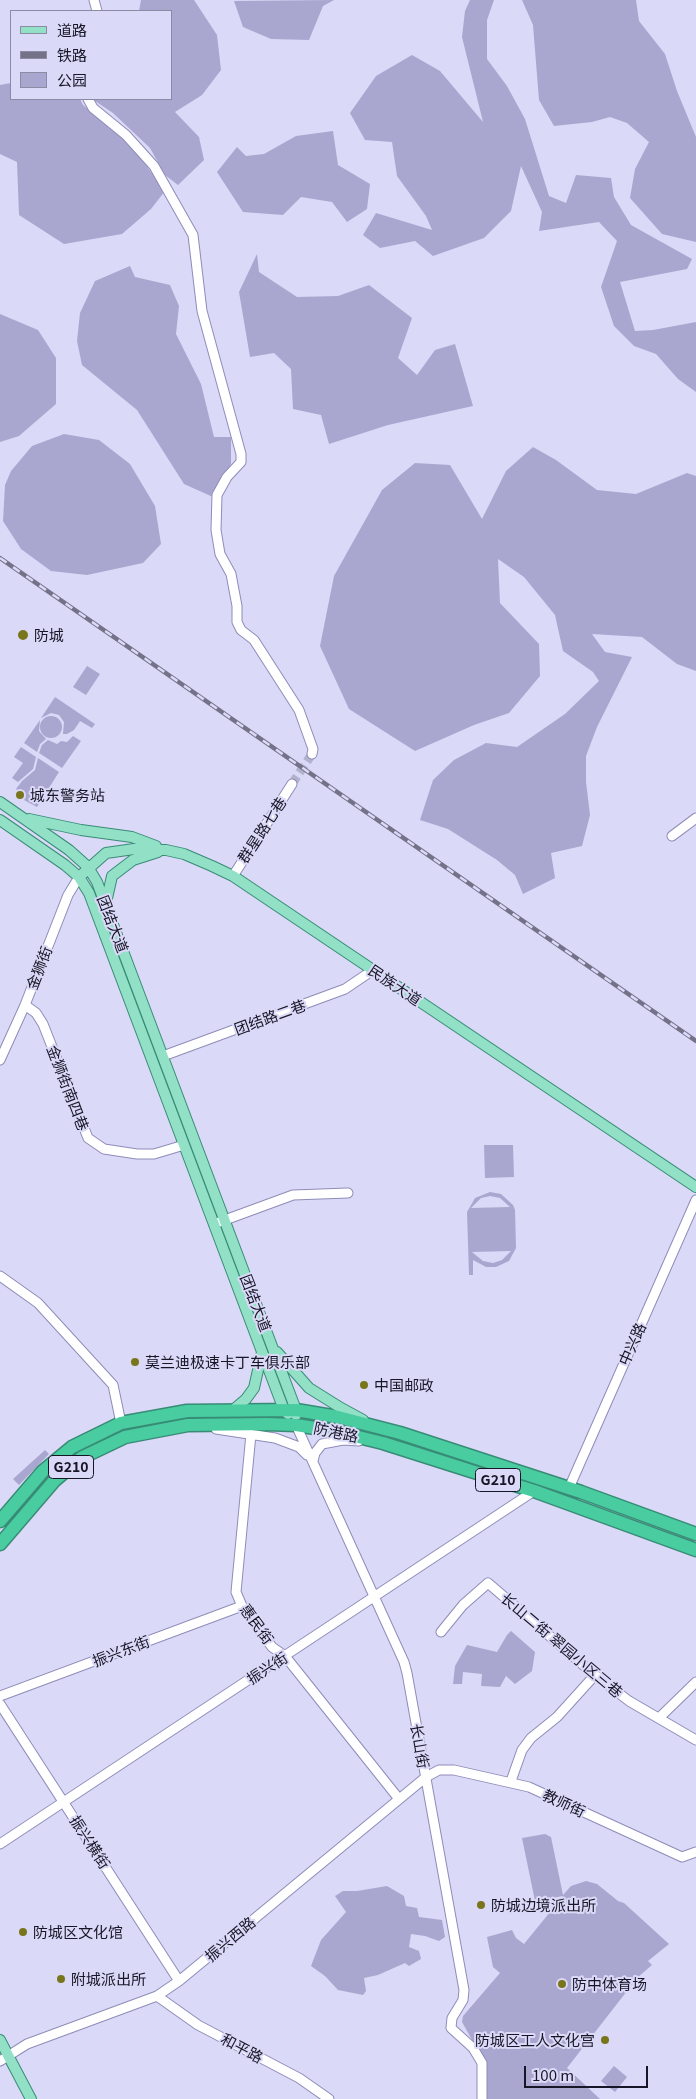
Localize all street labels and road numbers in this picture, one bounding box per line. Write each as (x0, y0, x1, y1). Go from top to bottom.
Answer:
street label: 群星路七巷 (234, 794, 290, 866)
street label: 团结大道 (94, 893, 132, 955)
street label: 金狮街 (23, 944, 55, 992)
street label: 民族大道 (365, 961, 425, 1009)
street label: 团结路二巷 (232, 996, 308, 1038)
street label: 金狮街南四巷 (43, 1043, 93, 1133)
street label: 团结大道 (237, 1272, 275, 1334)
street label: 中兴路 (615, 1320, 649, 1368)
street label: 防港路 (312, 1419, 360, 1445)
road number: G210 (48, 1455, 94, 1478)
road number: G210 (476, 1468, 520, 1492)
street label: 长山二街 翠园小区三巷 (497, 1589, 627, 1701)
street label: 惠民街 (236, 1601, 278, 1647)
street label: 振兴东街 (90, 1632, 152, 1670)
street label: 振兴街 (243, 1648, 291, 1688)
street label: 长山街 (407, 1722, 433, 1770)
street label: 教师街 (540, 1785, 588, 1821)
street label: 振兴横街 (66, 1812, 114, 1872)
street label: 振兴西路 (201, 1913, 259, 1965)
street label: 和平路 (218, 2029, 266, 2067)

